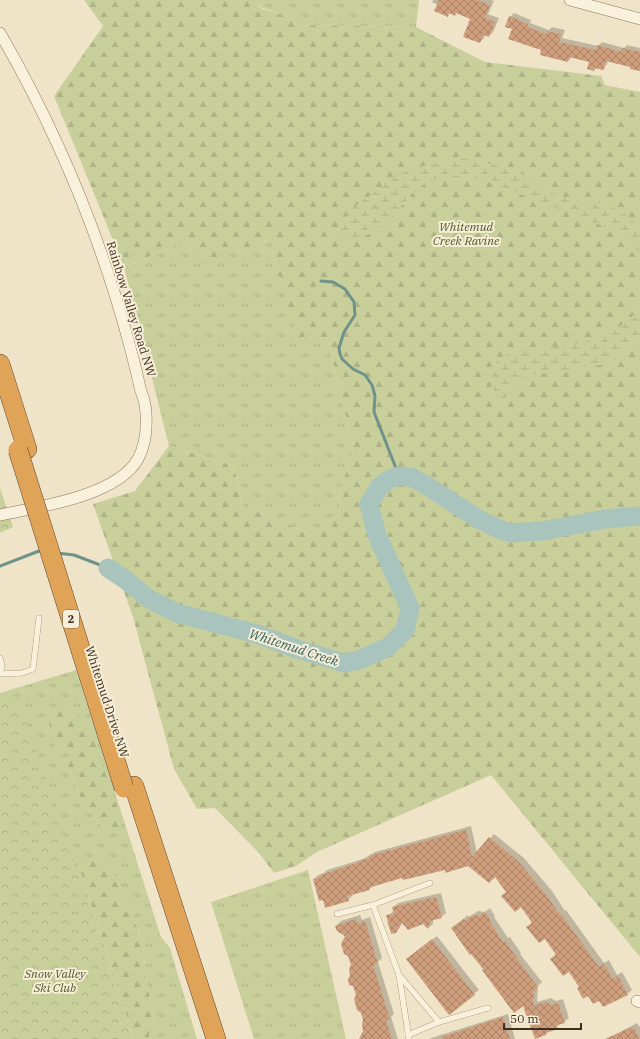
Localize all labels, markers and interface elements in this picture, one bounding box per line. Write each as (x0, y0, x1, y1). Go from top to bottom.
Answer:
park label: Whitemud Creek Ravine (433, 219, 500, 248)
street label: Rainbow Valley Road NW (104, 239, 159, 379)
road number: 2 (63, 610, 79, 628)
water label: Whitemud Creek (247, 625, 341, 670)
street label: Whitemud Drive NW (82, 644, 133, 760)
park label: Snow Valley Ski Club (24, 966, 87, 995)
scale bar (504, 1005, 581, 1031)
text: 50 m (510, 1011, 539, 1026)

